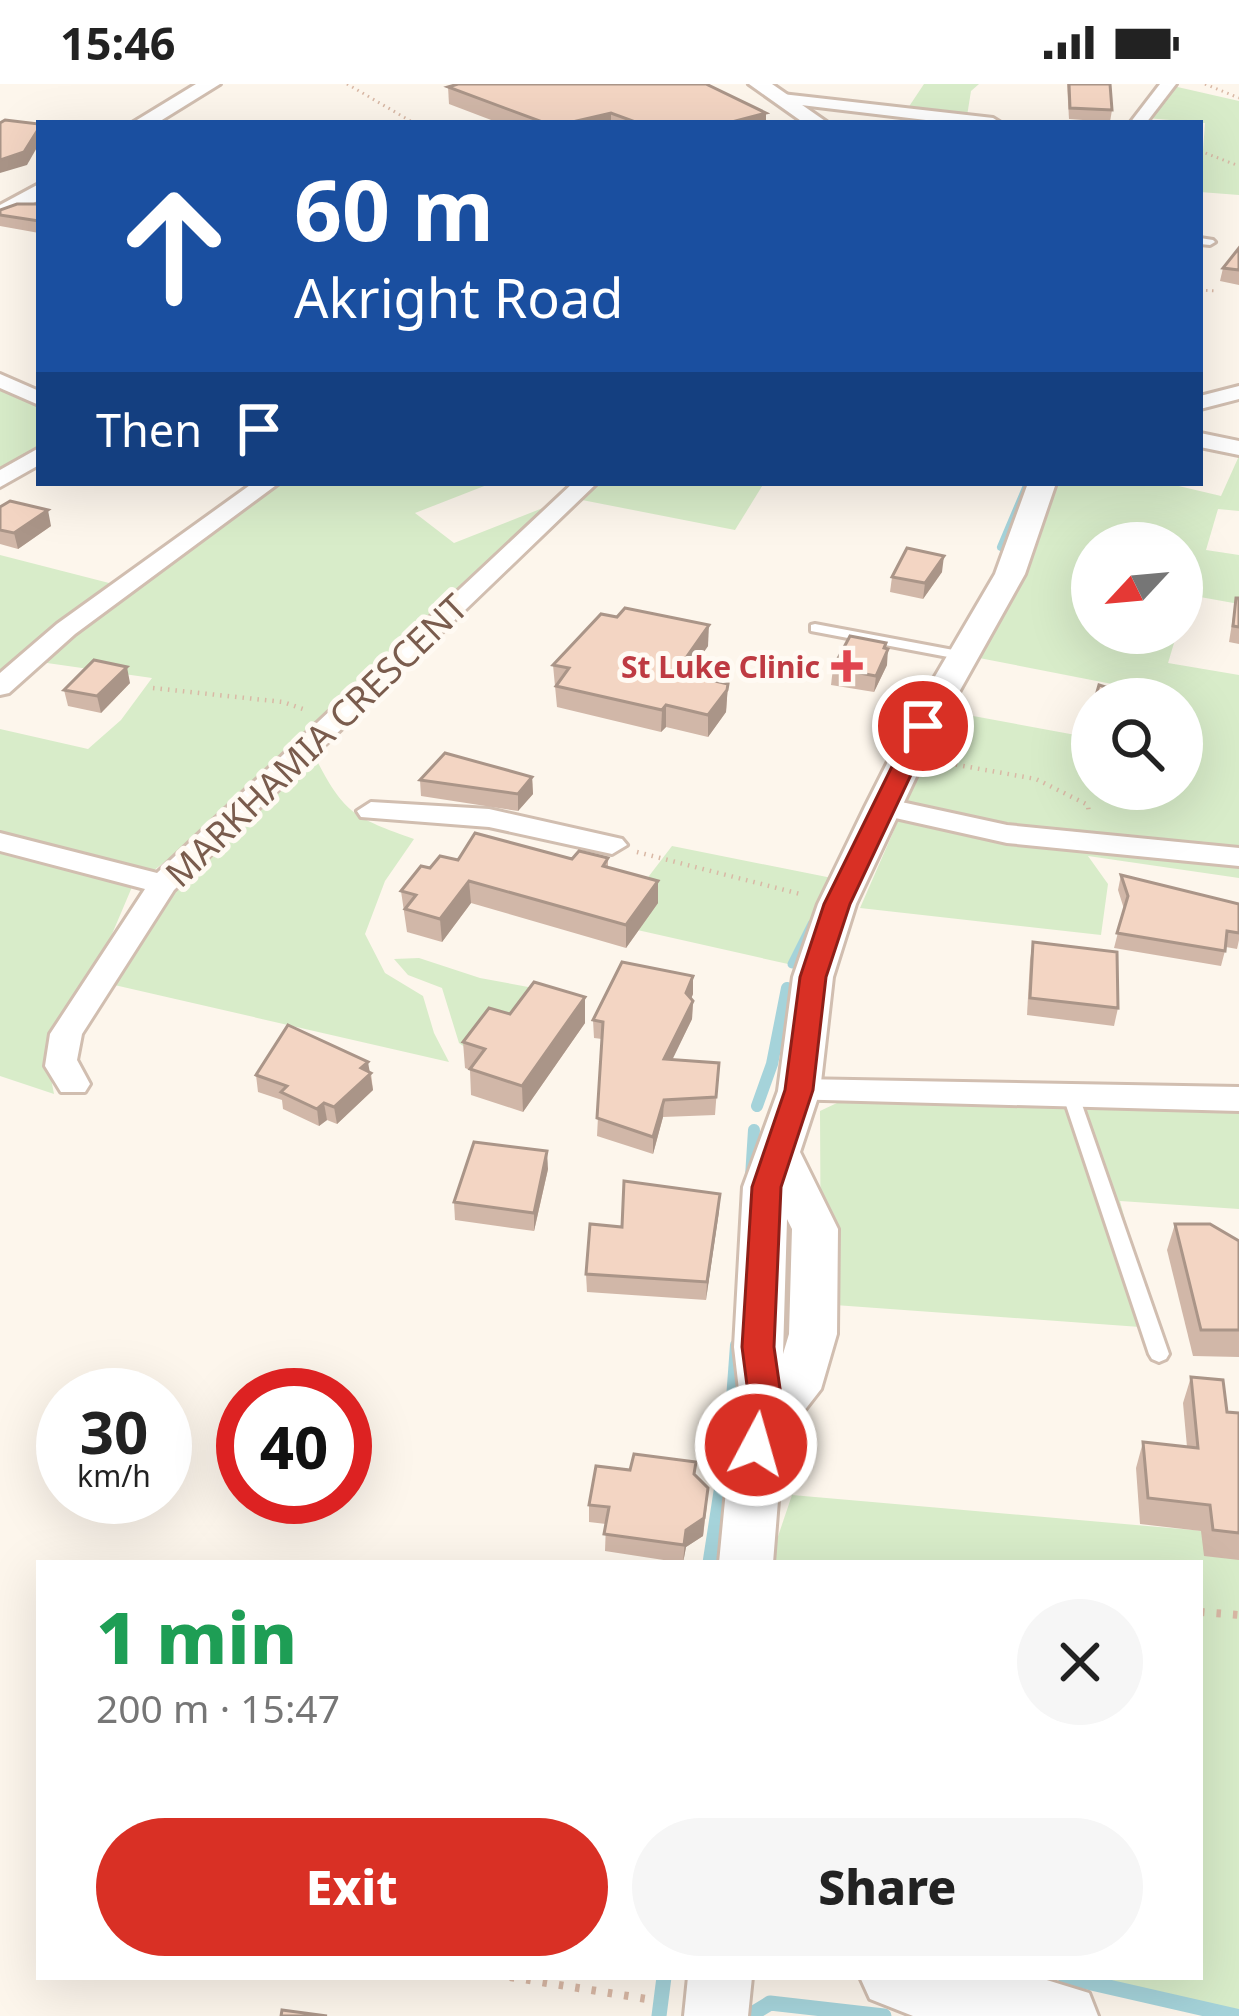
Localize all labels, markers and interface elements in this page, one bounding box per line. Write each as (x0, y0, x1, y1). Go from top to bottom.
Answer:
text: 15:46 (60, 12, 176, 73)
text: 60 m (294, 151, 494, 266)
icon: ahead (96, 168, 252, 324)
text: Akright Road (294, 260, 623, 334)
icon: arrive (226, 396, 292, 462)
text: Then (96, 399, 202, 460)
north arrow (1071, 522, 1203, 654)
map controls (1071, 522, 1203, 810)
street label: MARKHAMIA CRESCENT (154, 583, 478, 897)
place label: St Luke Clinic (621, 646, 820, 687)
marker: St Luke Clinic (831, 650, 863, 682)
pin (872, 675, 974, 777)
button: search (1071, 678, 1203, 810)
icon: arrive (890, 693, 956, 759)
speed limit sign: 40 (216, 1368, 372, 1524)
position arrow (693, 1382, 819, 1508)
text: 30 (80, 1390, 148, 1472)
text: km/h (77, 1455, 151, 1496)
text: 1 min (96, 1587, 297, 1685)
button: close (1017, 1599, 1143, 1725)
text: 200 m · 15:47 (96, 1681, 340, 1734)
button: Exit (96, 1818, 608, 1956)
button: Share (632, 1818, 1143, 1956)

